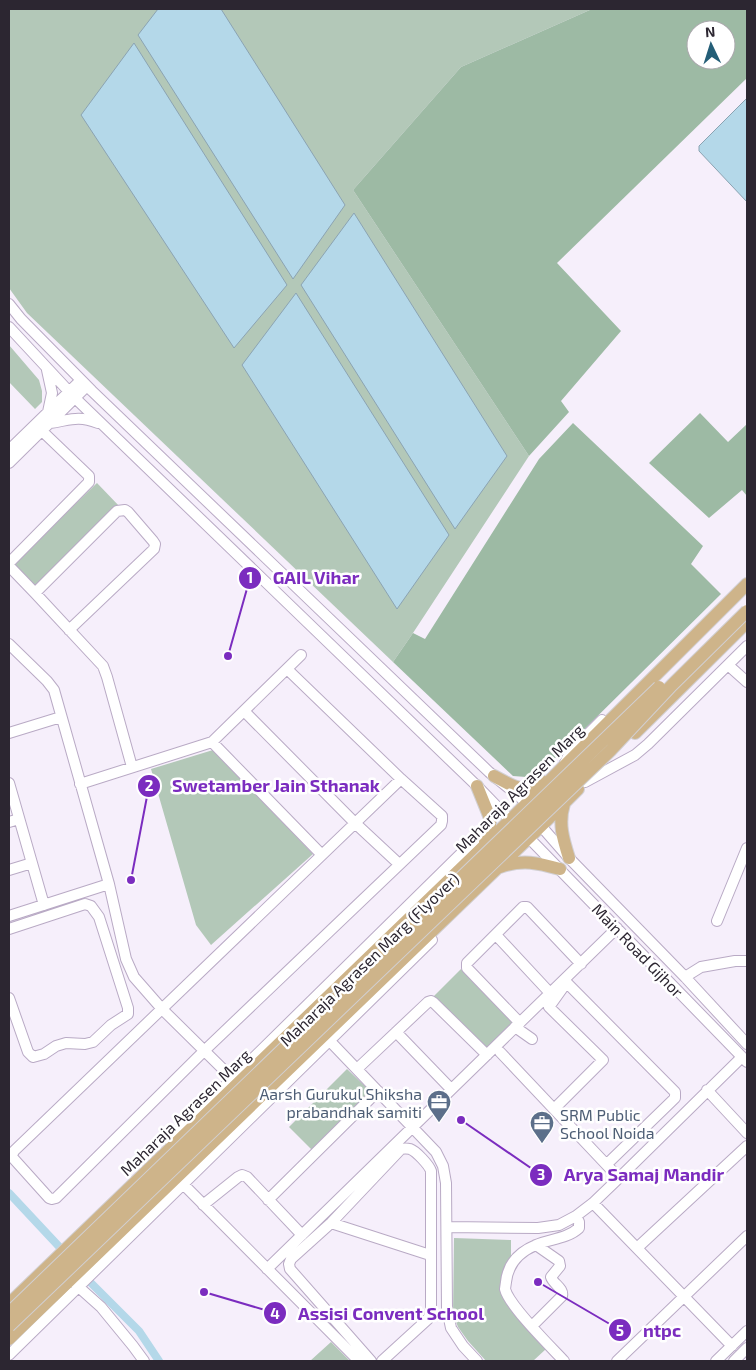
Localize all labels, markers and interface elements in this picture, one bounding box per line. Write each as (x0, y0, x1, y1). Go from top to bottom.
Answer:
north arrow (686, 20, 736, 70)
text: N (704, 23, 716, 40)
callout: GAIL Vihar (238, 562, 370, 595)
text: GAIL Vihar (273, 566, 360, 588)
text: 1 (247, 568, 253, 586)
street label: Maharaja Agrasen Marg (451, 720, 588, 857)
callout: Swetamber Jain Sthanak (137, 770, 390, 803)
text: Swetamber Jain Sthanak (172, 774, 380, 796)
text: 2 (145, 776, 154, 794)
street label: Maharaja Agrasen Marg (Flyover) (276, 868, 463, 1050)
street label: Main Road Gijhor (588, 899, 688, 1002)
street label: Maharaja Agrasen Marg (116, 1045, 255, 1180)
place label: Aarsh Gurukul Shiksha prabandhak samiti (259, 1084, 422, 1121)
office icon: Aarsh Gurukul Shiksha prabandhak samiti (426, 1089, 452, 1123)
place label: SRM Public School Noida (560, 1105, 654, 1142)
office icon: SRM Public School Noida (529, 1110, 555, 1144)
callout: Arya Samaj Mandir (529, 1158, 734, 1191)
text: Arya Samaj Mandir (564, 1163, 725, 1185)
text: 3 (537, 1165, 545, 1183)
callout: Assisi Convent School (263, 1297, 494, 1330)
text: Assisi Convent School (298, 1302, 484, 1324)
text: 4 (270, 1304, 280, 1322)
callout: ntpc (608, 1314, 691, 1347)
text: ntpc (643, 1319, 681, 1341)
text: 5 (616, 1321, 624, 1339)

